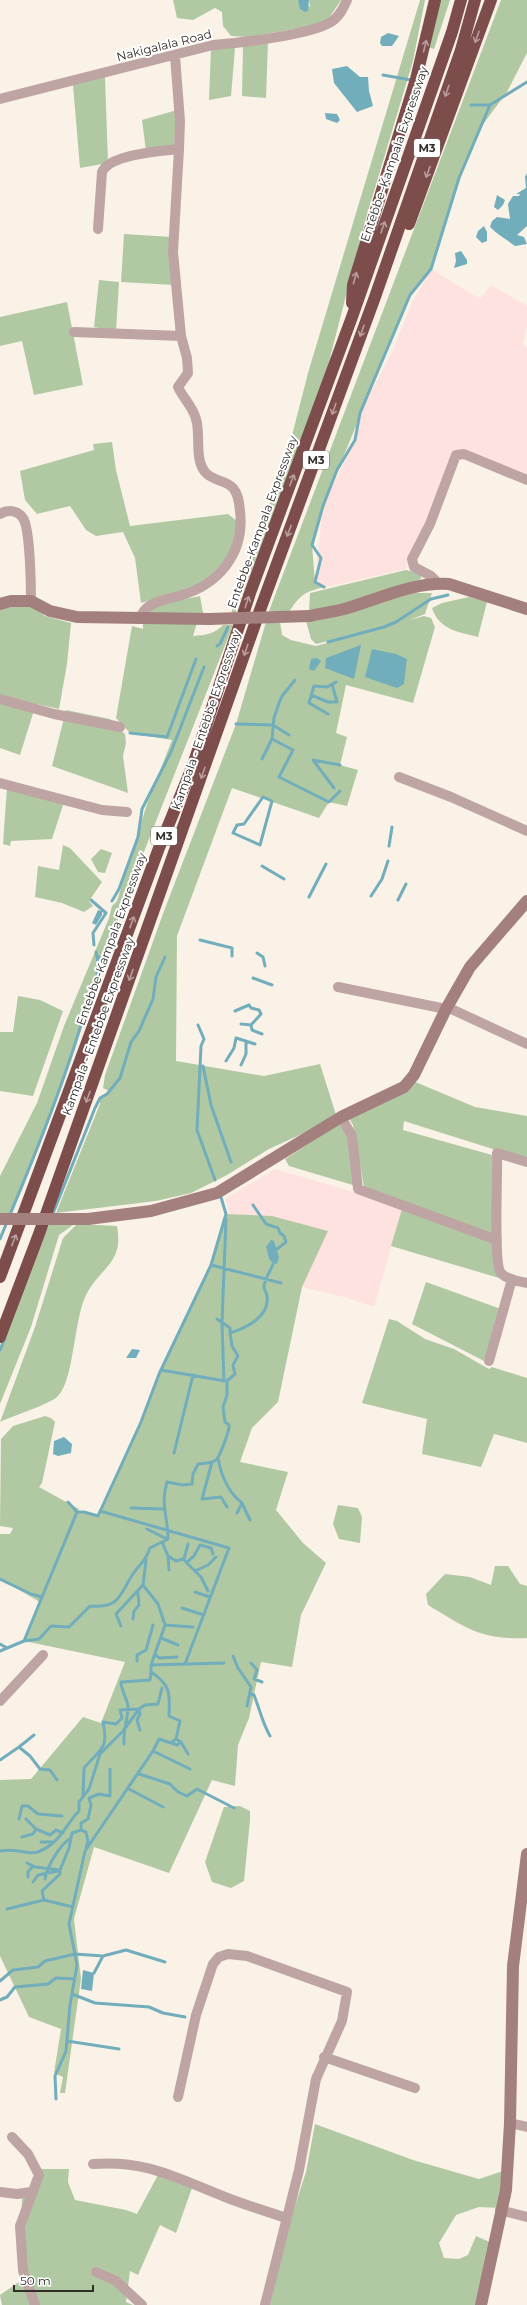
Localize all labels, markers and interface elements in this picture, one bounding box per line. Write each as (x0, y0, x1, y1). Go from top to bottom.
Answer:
street label: Nakigalala Road (115, 26, 213, 64)
one-way arrow (473, 30, 481, 42)
one-way arrow (421, 40, 429, 53)
street label: Entebbe–Kampala Expressway (357, 64, 431, 243)
one-way arrow (442, 84, 450, 96)
road number: M3 (414, 139, 440, 157)
one-way arrow (424, 166, 432, 178)
one-way arrow (380, 221, 387, 234)
one-way arrow (352, 272, 359, 285)
one-way arrow (358, 324, 365, 337)
one-way arrow (330, 402, 337, 415)
street label: Entebbe-Kampala Expressway (224, 433, 300, 610)
road number: M3 (303, 451, 329, 469)
one-way arrow (288, 474, 296, 486)
one-way arrow (285, 524, 293, 536)
one-way arrow (244, 595, 251, 608)
street label: Kampala - Entebbe Expressway (168, 628, 244, 812)
one-way arrow (242, 644, 249, 657)
one-way arrow (199, 766, 206, 779)
road number: M3 (151, 827, 177, 845)
street label: Entebbe-Kampala Expressway (73, 850, 149, 1027)
one-way arrow (129, 916, 137, 928)
street label: Kampala - Entebbe Expressway (59, 934, 138, 1117)
one-way arrow (127, 968, 135, 980)
one-way arrow (83, 1091, 91, 1103)
one-way arrow (10, 1235, 18, 1247)
scale bar (14, 2267, 93, 2293)
text: 50 m (20, 2273, 51, 2288)

